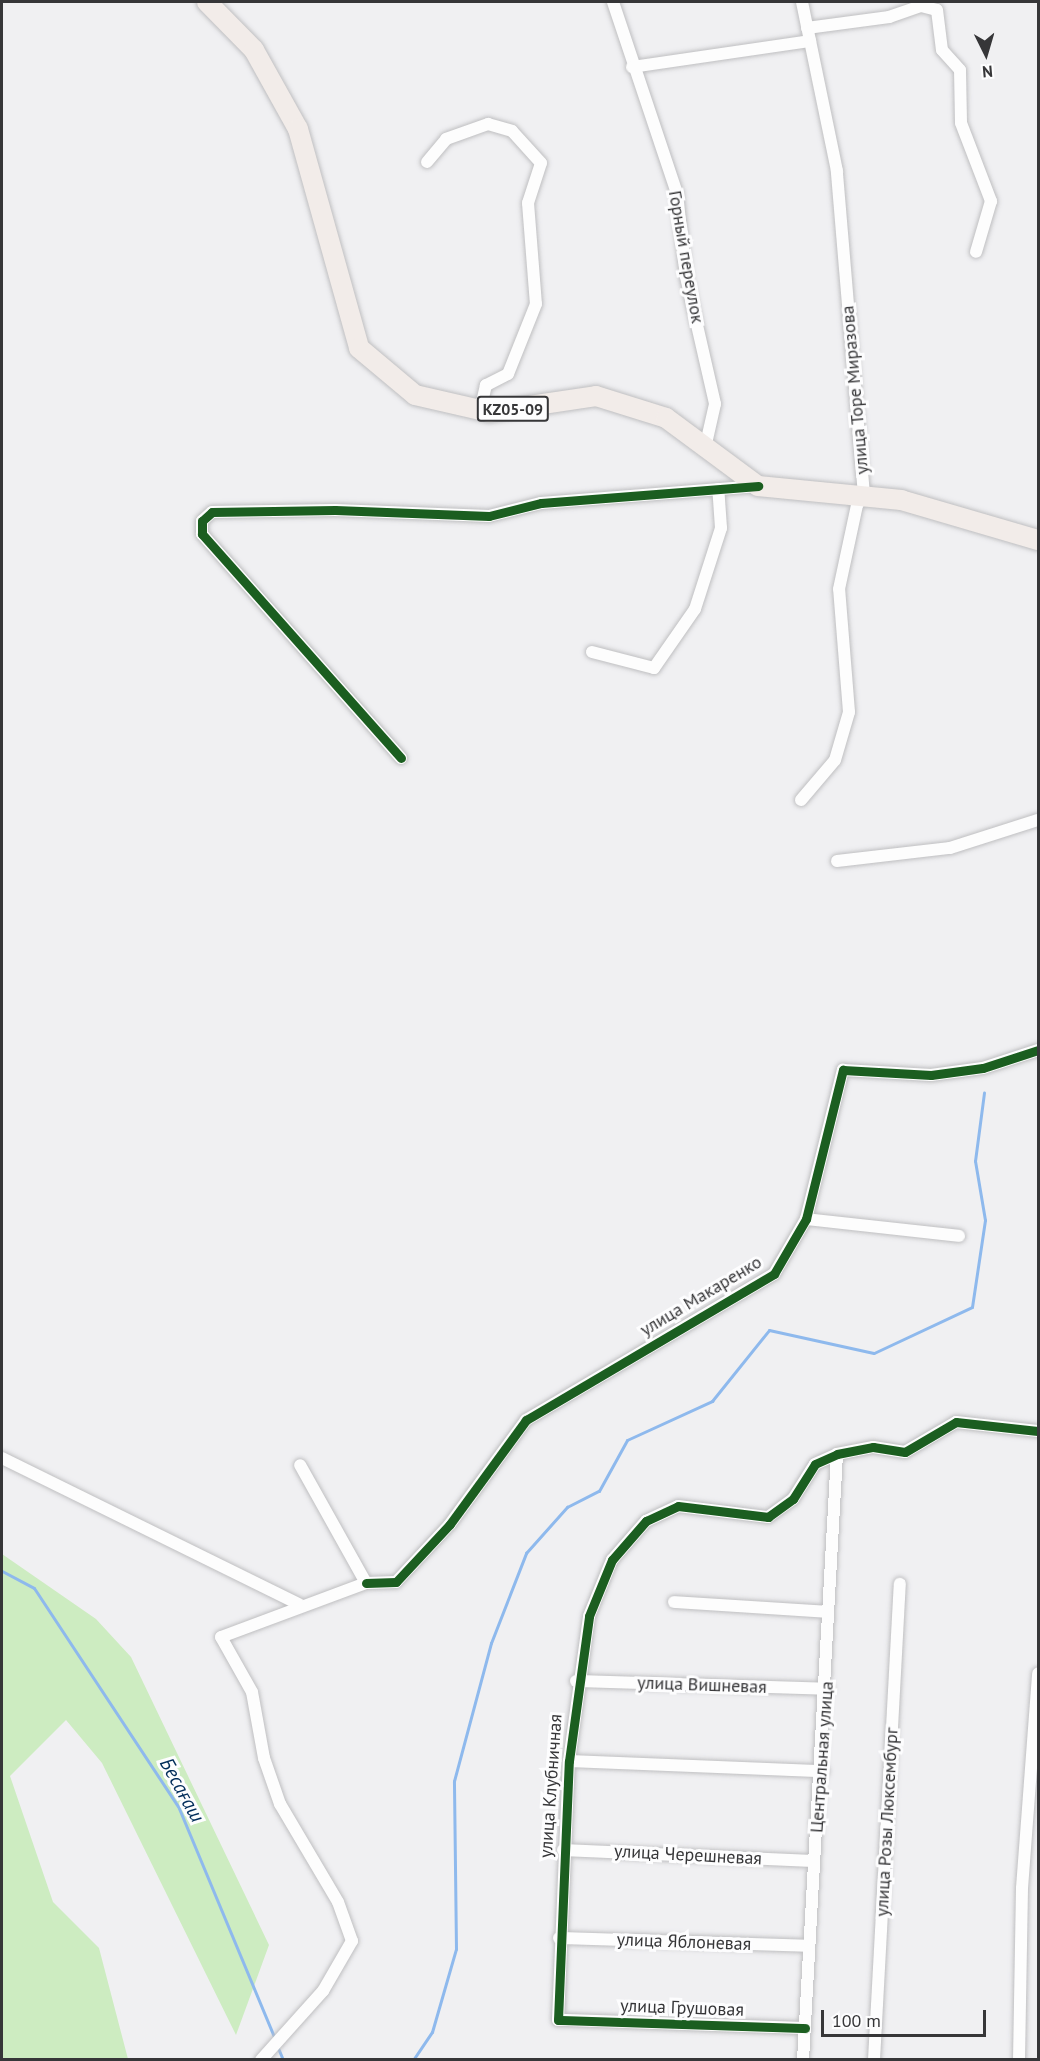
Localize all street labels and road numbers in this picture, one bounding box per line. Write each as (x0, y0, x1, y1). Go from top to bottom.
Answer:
street label: Горный переулок (664, 189, 708, 325)
street label: улица Торе Миразова (837, 304, 873, 476)
road number: KZ05-09 (476, 396, 550, 422)
street label: улица Макаренко (636, 1251, 766, 1341)
street label: улица Вишневая (637, 1672, 767, 1698)
street label: Центральная улица (806, 1680, 838, 1834)
street label: улица Клубничная (535, 1713, 567, 1859)
street label: улица Розы Люксембург (871, 1727, 903, 1917)
street label: улица Черешневая (613, 1840, 763, 1870)
street label: улица Яблоневая (616, 1929, 752, 1955)
street label: улица Грушовая (620, 1995, 744, 2021)

